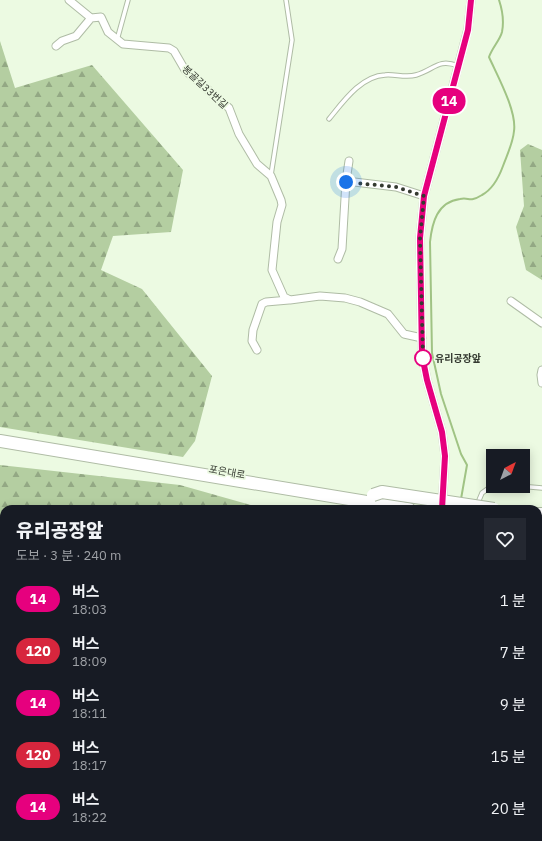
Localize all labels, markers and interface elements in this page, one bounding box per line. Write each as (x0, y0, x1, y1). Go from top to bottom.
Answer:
street label: 봉골길33번길 (179, 62, 231, 112)
line badge: 14 (431, 88, 467, 114)
text: 14 (441, 92, 457, 110)
your location (336, 172, 356, 192)
marker: 유리공장앞 (414, 349, 432, 367)
place label: 유리공장앞 (435, 352, 481, 365)
north arrow (486, 449, 530, 493)
map controls (486, 449, 530, 493)
street label: 포은대로 (208, 462, 246, 482)
text: 유리공장앞 (16, 518, 103, 542)
button: heart (484, 518, 526, 560)
text: 도보 · 3 분 · 240 m (16, 547, 121, 564)
text: 버스 (72, 582, 100, 601)
text: 14 (30, 590, 46, 608)
text: 1 분 (500, 591, 526, 610)
text: 18:03 (72, 601, 107, 618)
text: 버스 (72, 634, 100, 653)
text: 120 (25, 642, 51, 660)
text: 7 분 (500, 643, 526, 662)
text: 18:09 (72, 653, 107, 670)
text: 버스 (72, 686, 100, 705)
text: 14 (30, 694, 46, 712)
text: 9 분 (500, 695, 526, 714)
text: 18:11 (72, 705, 107, 722)
text: 버스 (72, 738, 100, 757)
text: 120 (25, 746, 51, 764)
text: 15 분 (491, 747, 526, 766)
text: 18:17 (72, 757, 107, 774)
text: 버스 (72, 790, 100, 809)
text: 14 (30, 798, 46, 816)
text: 20 분 (491, 799, 526, 818)
text: 18:22 (72, 809, 107, 826)

